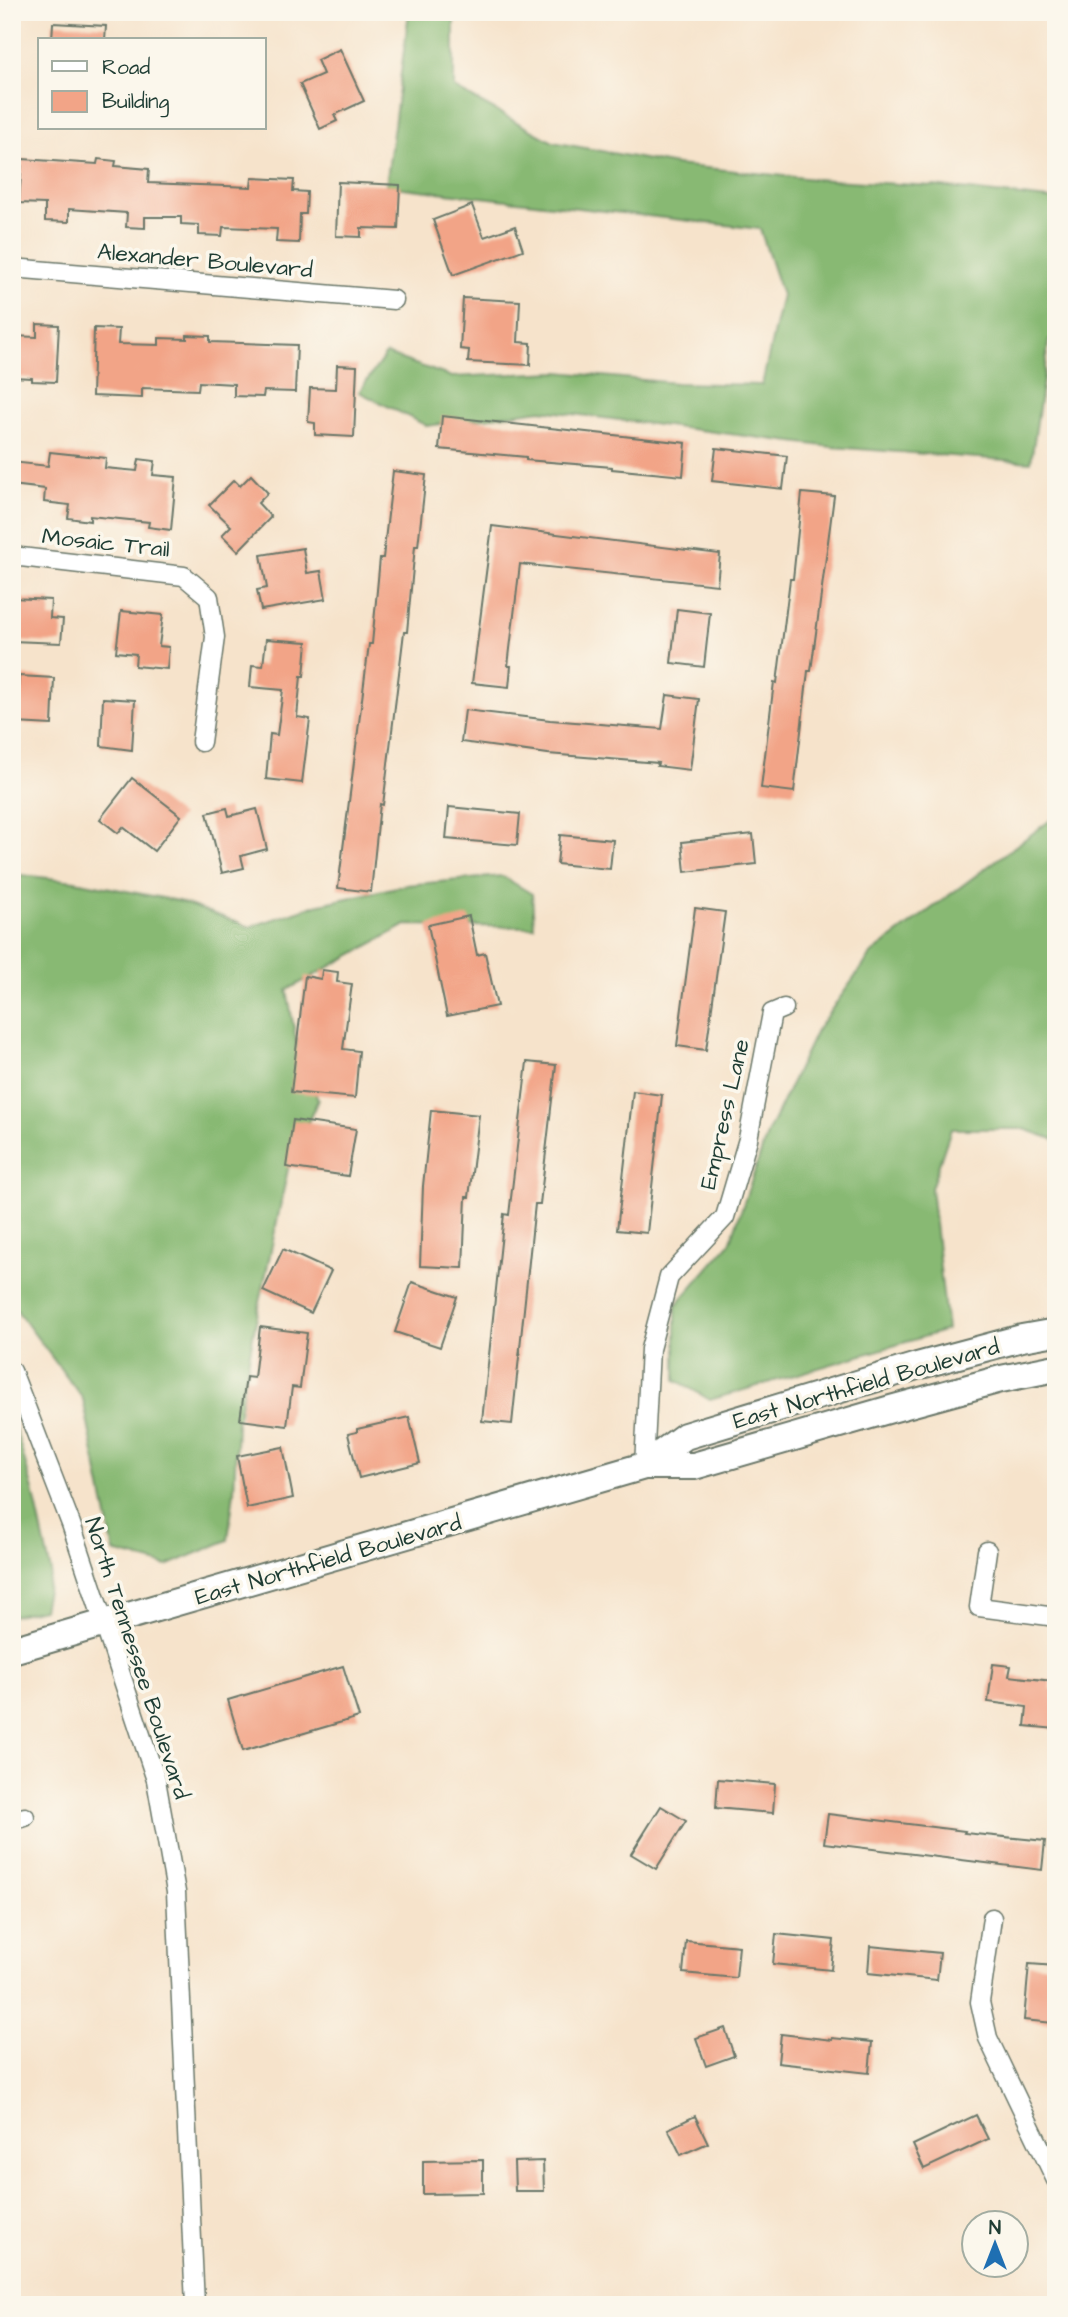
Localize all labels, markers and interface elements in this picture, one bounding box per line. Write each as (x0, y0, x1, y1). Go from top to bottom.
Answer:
legend (38, 38, 266, 130)
text: Road (102, 53, 150, 82)
text: Building (102, 87, 170, 118)
street label: Alexander Boulevard (96, 236, 314, 286)
street label: Mosaic Trail (40, 520, 171, 566)
street label: Empress Lane (692, 1036, 758, 1193)
street label: East Northfield Boulevard (729, 1331, 1003, 1437)
street label: East Northfield Boulevard (191, 1507, 465, 1613)
street label: North Tennessee Boulevard (76, 1513, 198, 1803)
north arrow (960, 2208, 1030, 2278)
text: N (989, 2215, 1001, 2242)

